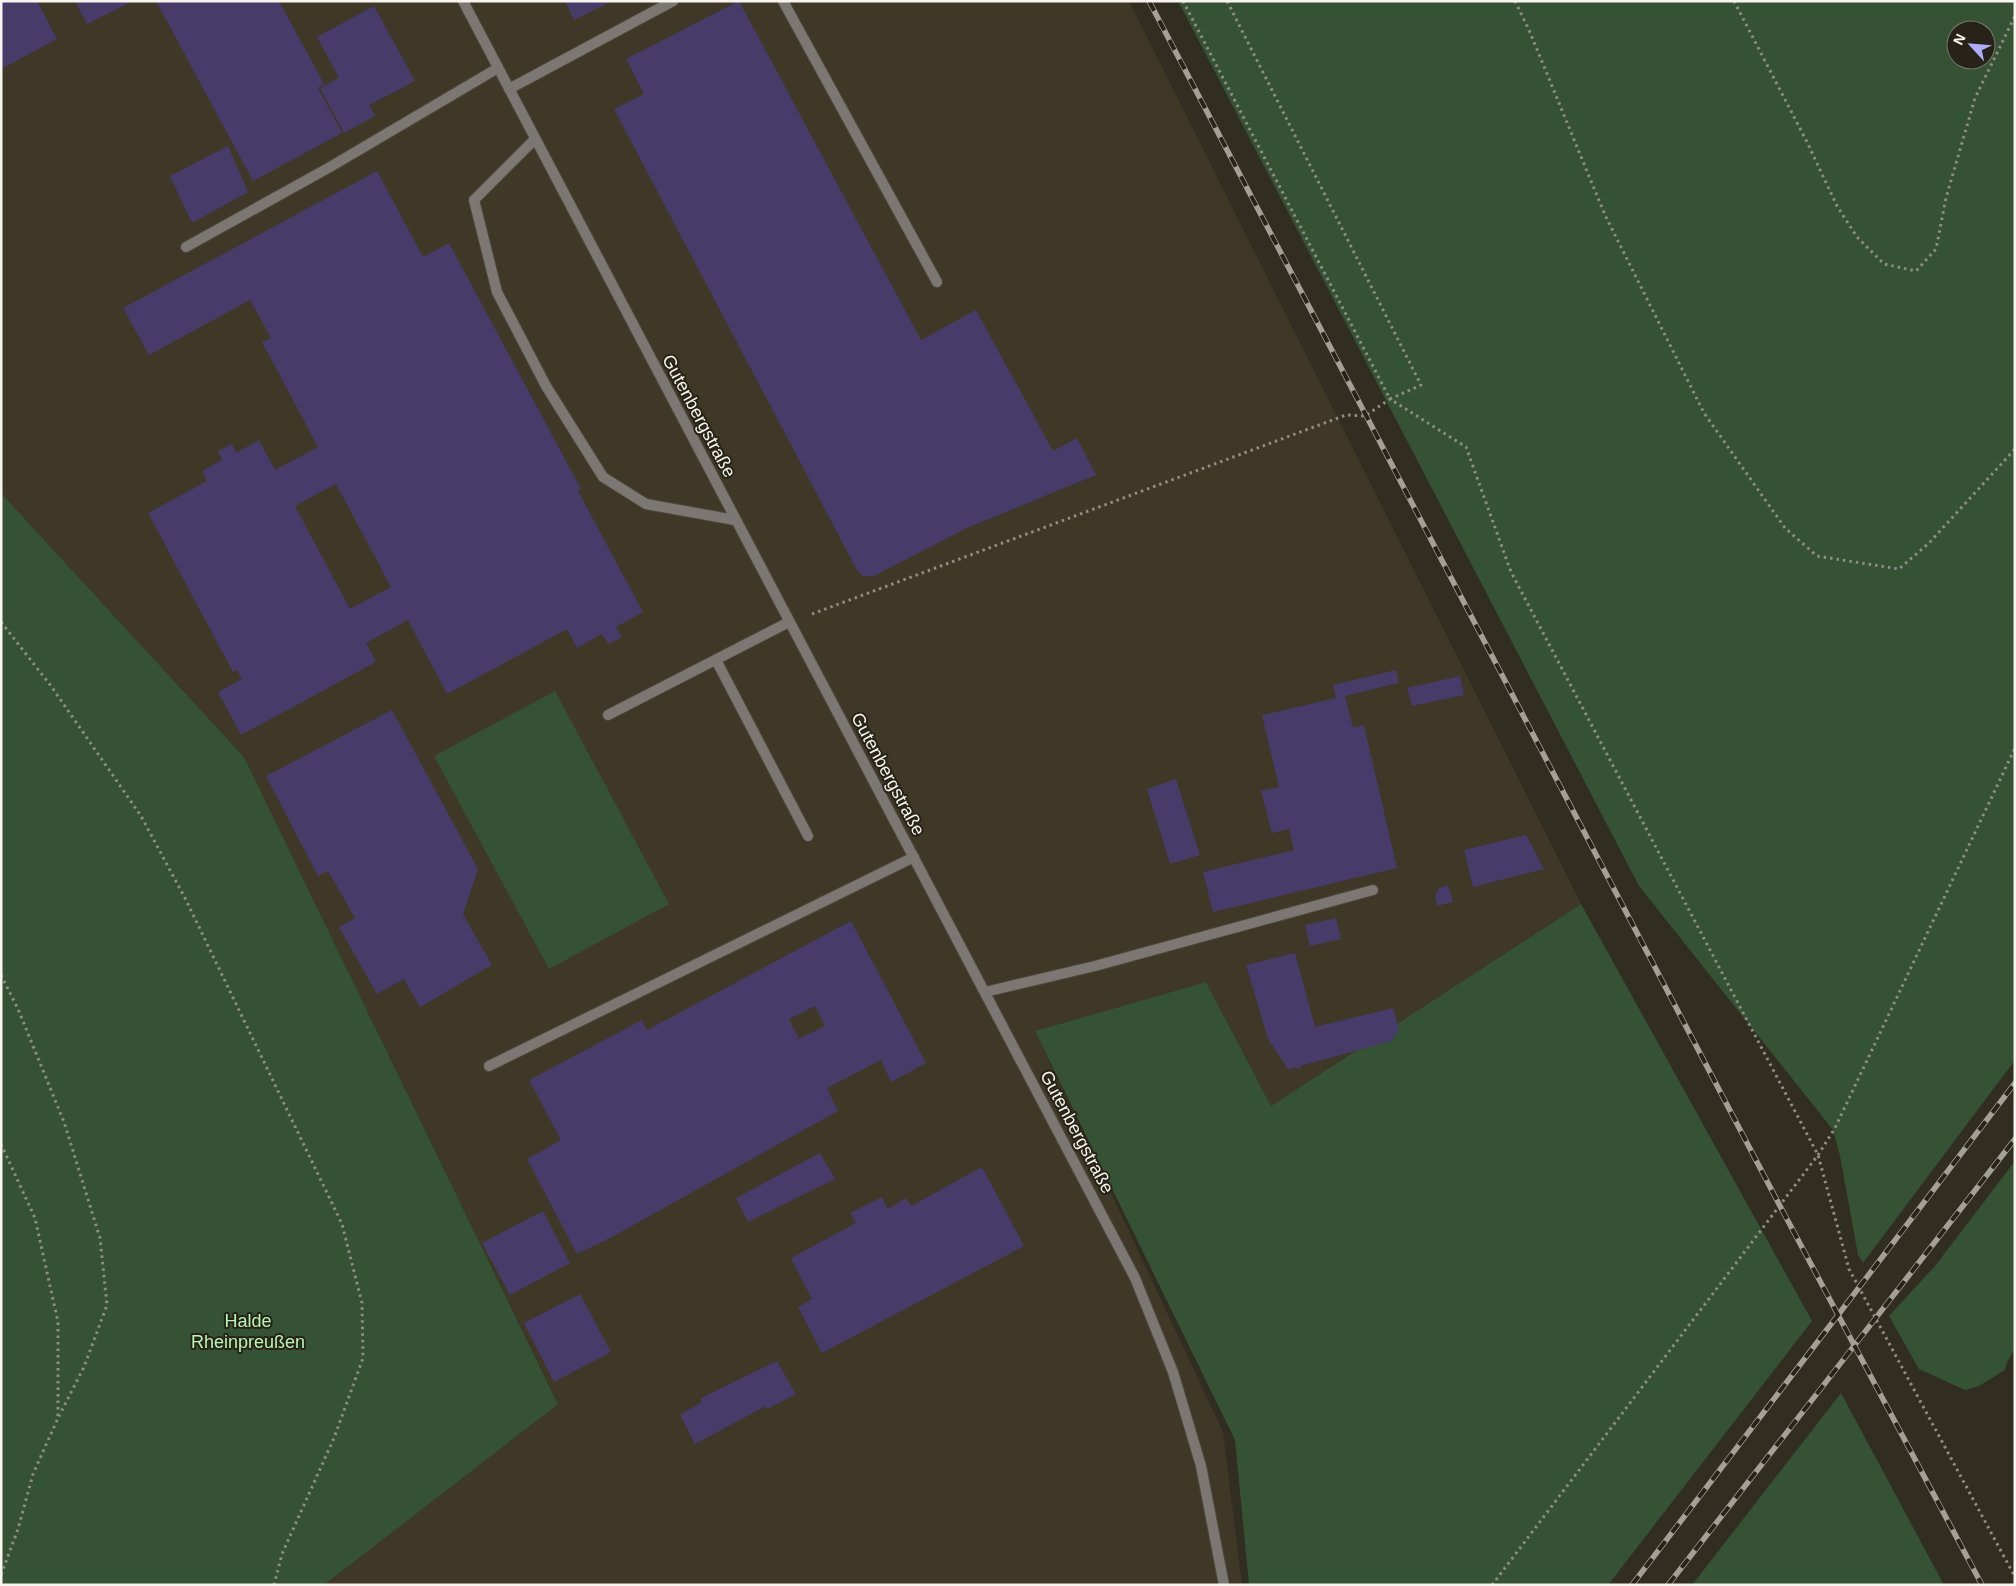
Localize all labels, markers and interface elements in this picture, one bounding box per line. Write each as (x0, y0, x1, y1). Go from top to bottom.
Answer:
north arrow (1946, 20, 1996, 70)
text: N (1950, 31, 1969, 47)
street label: Gutenbergstraße (658, 351, 740, 481)
street label: Gutenbergstraße (847, 709, 929, 839)
street label: Gutenbergstraße (1036, 1067, 1118, 1197)
park label: Halde Rheinpreußen (191, 1311, 305, 1352)

